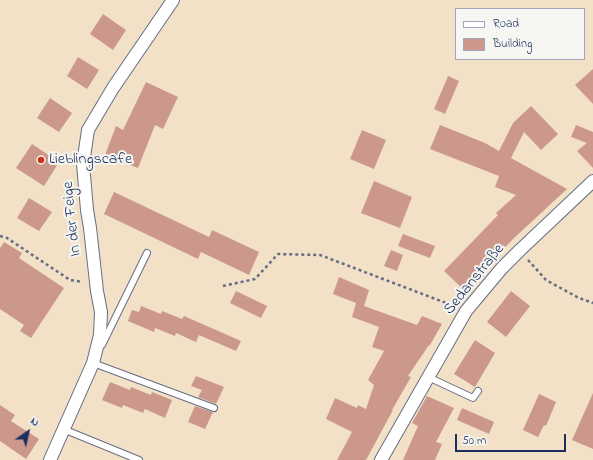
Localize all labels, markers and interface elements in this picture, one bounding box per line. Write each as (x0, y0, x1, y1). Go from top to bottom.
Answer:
legend (455, 8, 585, 60)
text: Road (493, 15, 519, 33)
text: Building (493, 35, 532, 53)
place label: Lieblingscafe (49, 150, 132, 170)
marker: Lieblingscafe (36, 155, 46, 165)
street label: In der Feige (60, 180, 86, 258)
street label: Sedanstraße (441, 241, 509, 319)
north arrow (8, 412, 48, 452)
text: N (27, 413, 42, 431)
scale bar (457, 426, 568, 452)
text: 50 m (462, 432, 486, 450)

